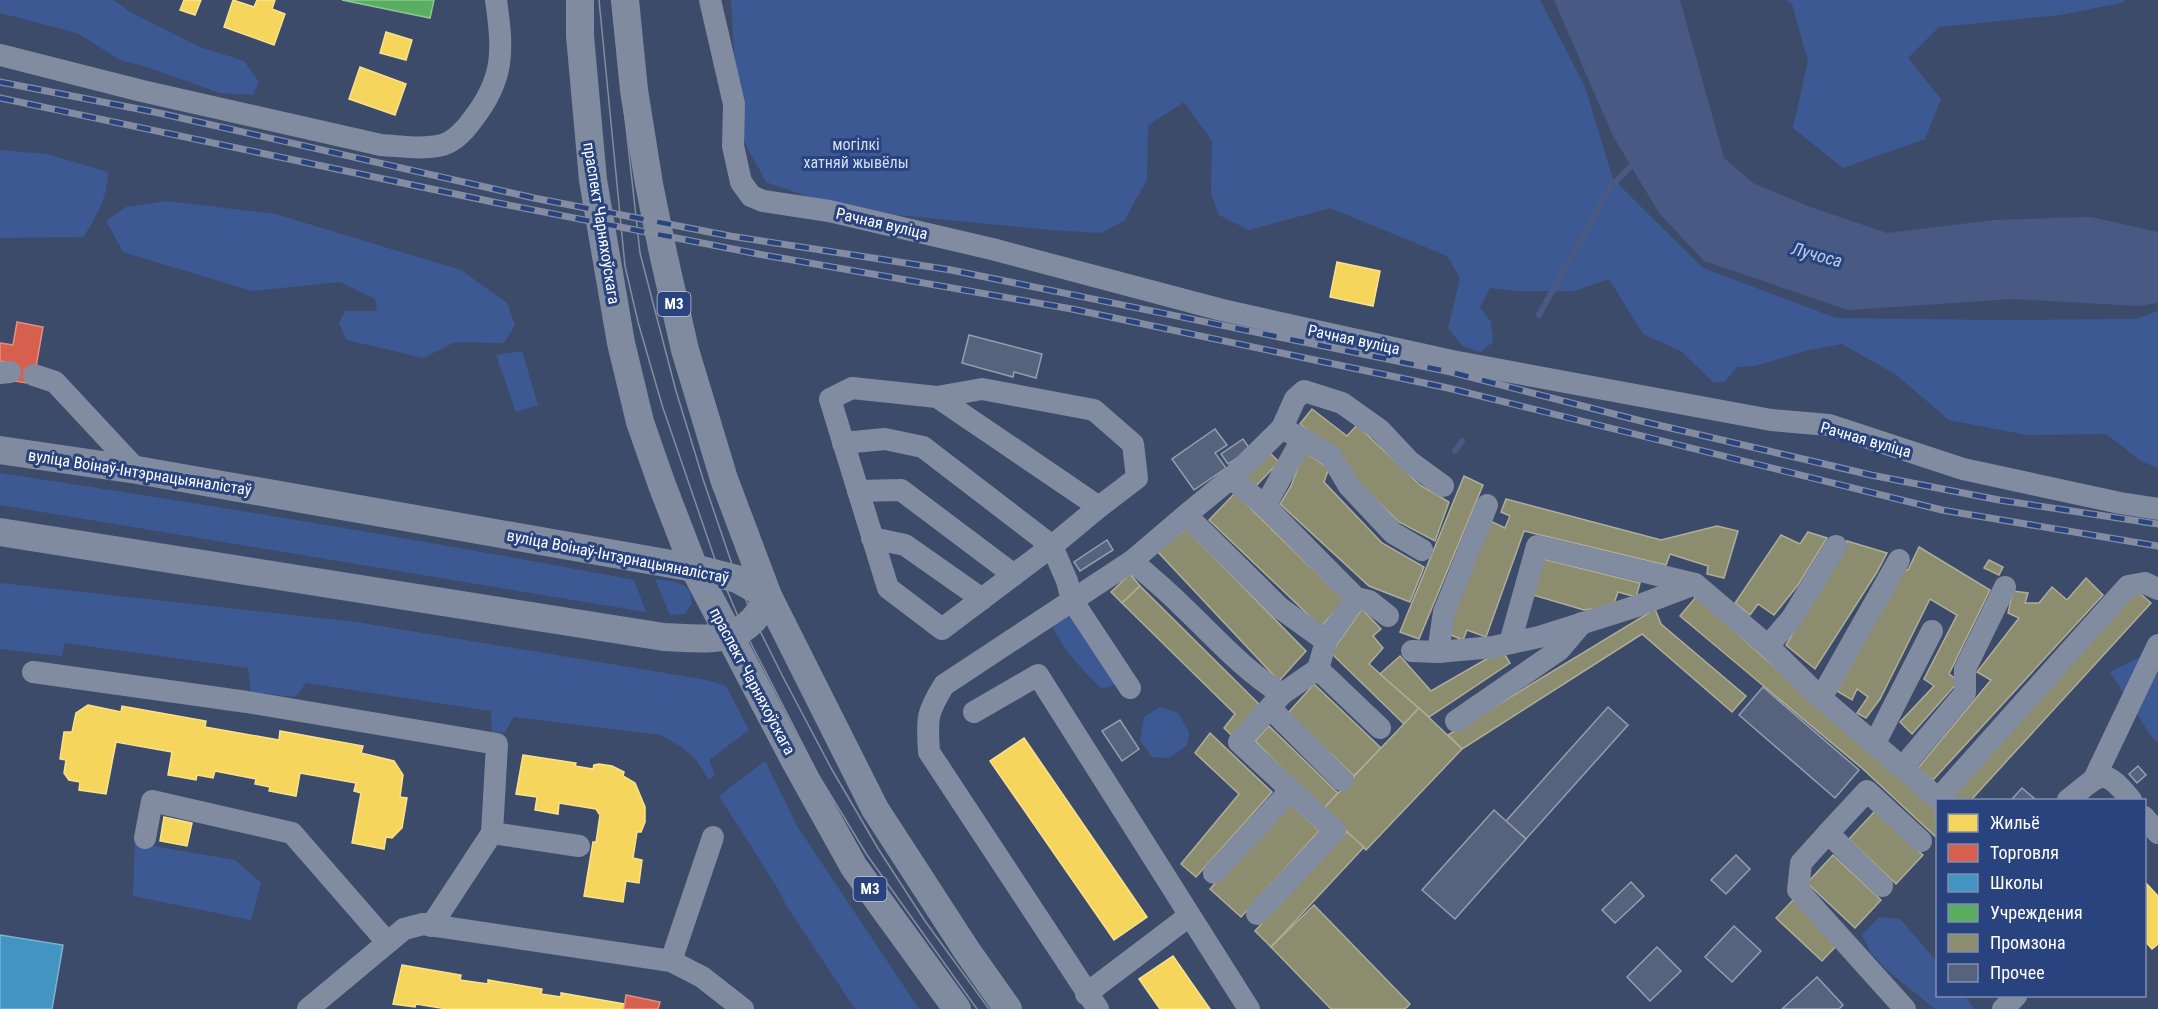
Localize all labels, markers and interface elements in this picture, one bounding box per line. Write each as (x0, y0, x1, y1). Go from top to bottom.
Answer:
park label: могілкі хатняй жывёлы (803, 135, 909, 172)
street label: праспект Чарняхоўскага (579, 141, 624, 305)
street label: Рачная вуліца (834, 204, 930, 243)
water label: Лучоса (1789, 237, 1845, 271)
road number: М3 (658, 292, 690, 316)
street label: Рачная вуліца (1306, 320, 1402, 359)
street label: Рачная вуліца (1818, 417, 1913, 462)
street label: вуліца Воінаў-Інтэрнацыяналістаў (27, 445, 253, 500)
street label: вуліца Воінаў-Інтэрнацыяналістаў (505, 526, 731, 587)
street label: праспект Чарняхоўскага (706, 605, 799, 758)
legend (1936, 799, 2146, 997)
text: Жильё (1990, 812, 2040, 833)
text: Торговля (1990, 842, 2059, 863)
text: Школы (1990, 872, 2043, 893)
road number: М3 (854, 877, 886, 901)
text: Учреждения (1990, 902, 2083, 923)
text: Промзона (1990, 932, 2066, 953)
text: Прочее (1990, 962, 2045, 983)

